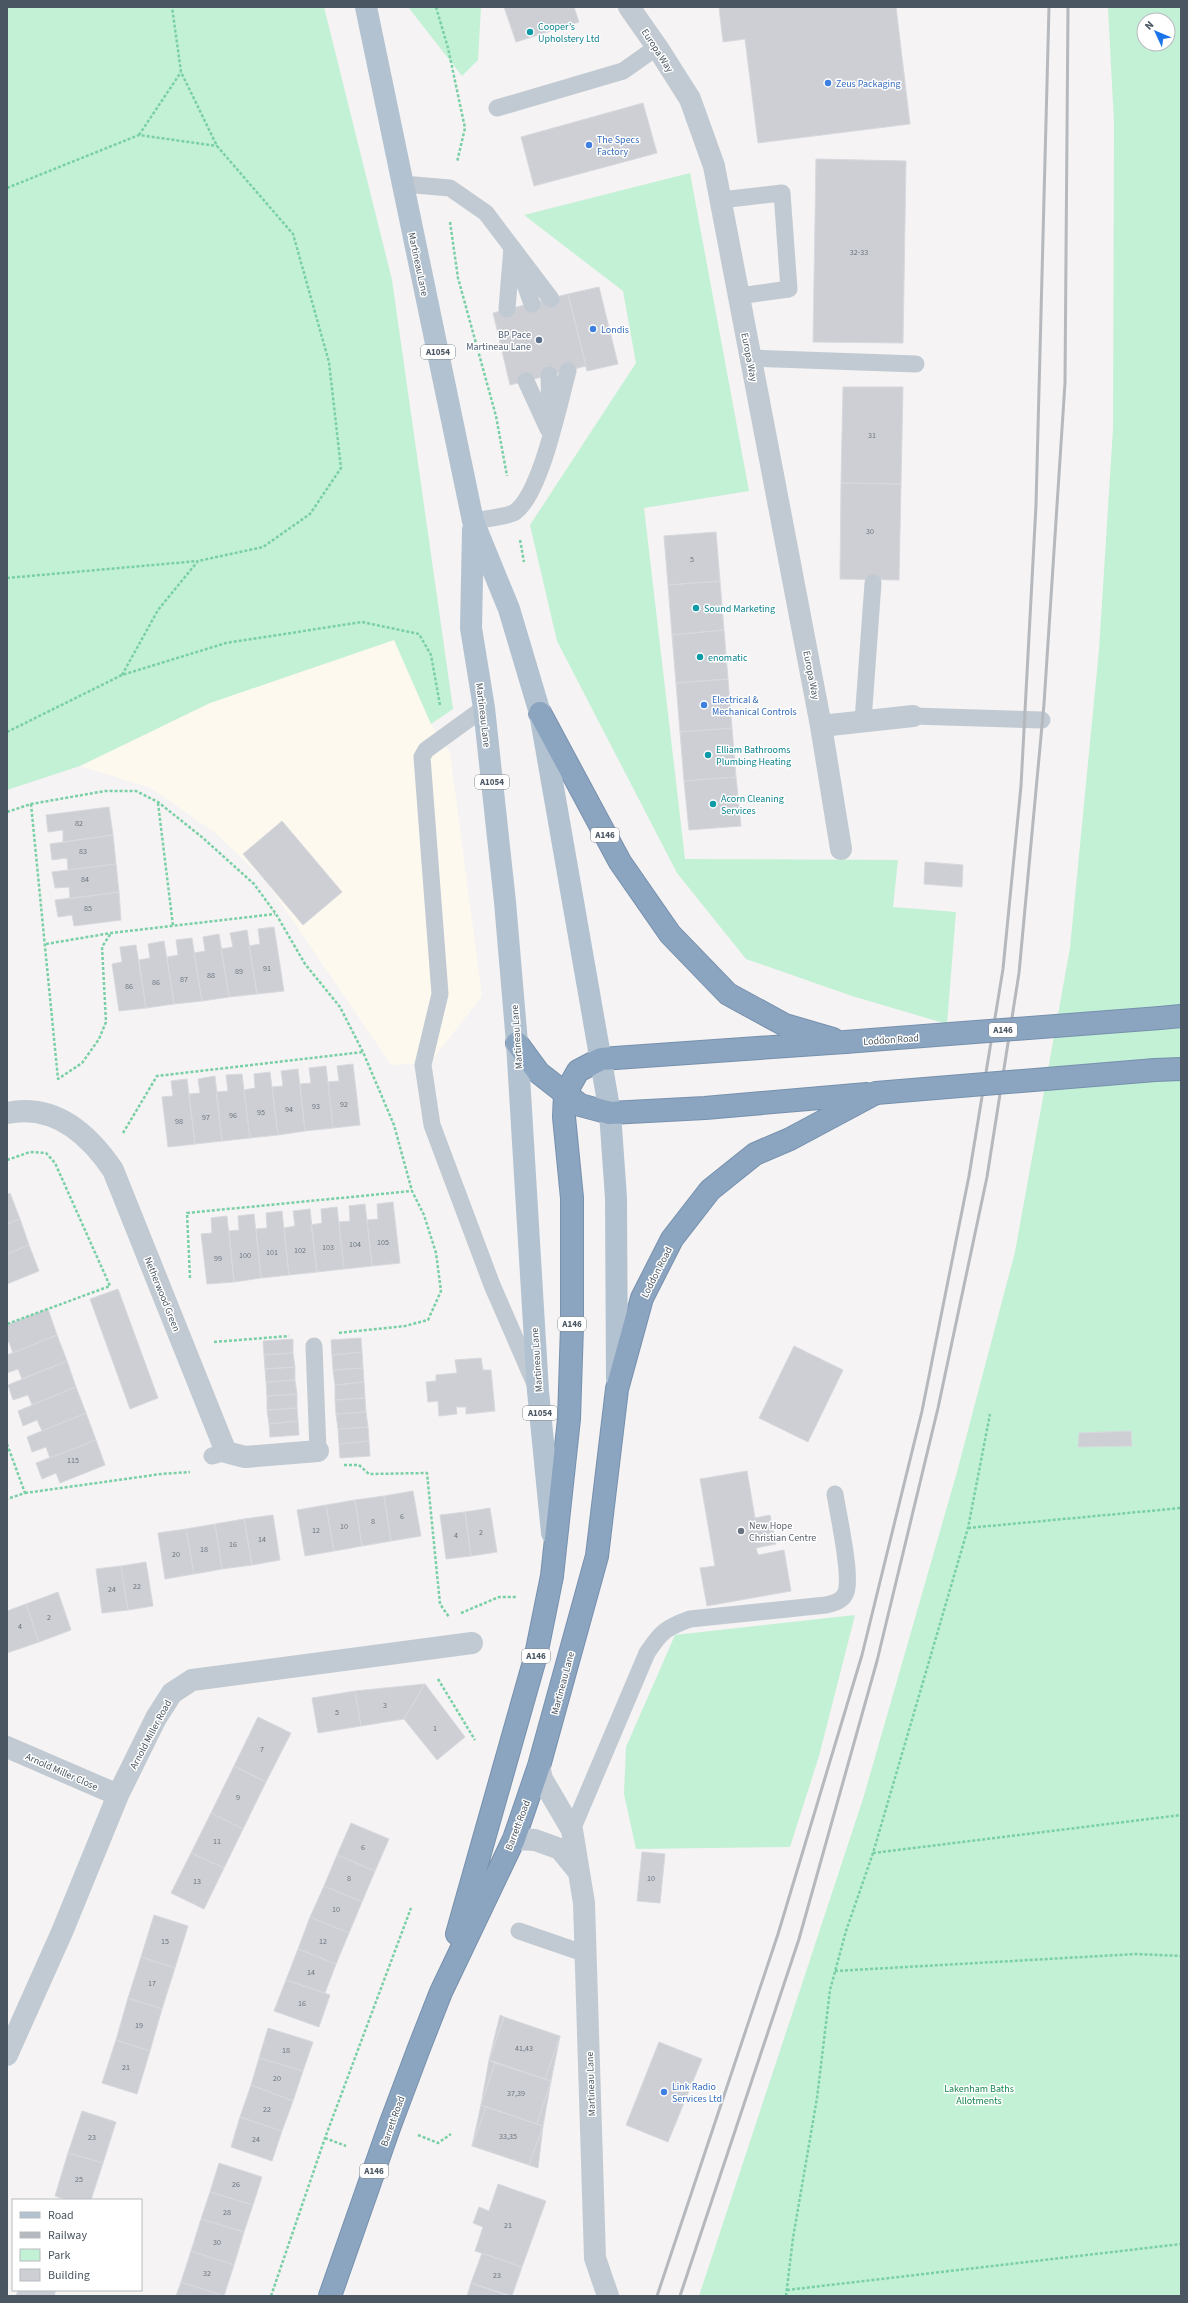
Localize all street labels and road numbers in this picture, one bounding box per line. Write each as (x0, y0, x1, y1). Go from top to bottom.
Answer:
street label: Europa Way (638, 26, 677, 75)
street label: Martineau Lane (404, 231, 432, 297)
street label: Europa Way (737, 332, 761, 383)
road number: A1054 (421, 345, 455, 359)
street label: Europa Way (799, 650, 823, 701)
street label: Martineau Lane (472, 682, 494, 748)
road number: A1054 (475, 775, 509, 789)
road number: A146 (591, 828, 619, 842)
street label: Martineau Lane (508, 1004, 526, 1070)
road number: A146 (989, 1023, 1017, 1037)
street label: Loddon Road (863, 1031, 919, 1049)
street label: Loddon Road (638, 1244, 676, 1300)
street label: Netherwood Green (141, 1255, 183, 1334)
road number: A146 (558, 1317, 586, 1331)
street label: Martineau Lane (528, 1327, 546, 1393)
road number: A1054 (523, 1406, 557, 1420)
road number: A146 (522, 1649, 550, 1663)
street label: Martineau Lane (548, 1650, 578, 1716)
street label: Arnold Miller Road (127, 1697, 175, 1772)
street label: Arnold Miller Close (23, 1750, 100, 1794)
street label: Barrett Road (502, 1798, 534, 1852)
street label: Martineau Lane (583, 2051, 599, 2117)
street label: Barrett Road (377, 2094, 409, 2148)
road number: A146 (360, 2164, 388, 2178)

